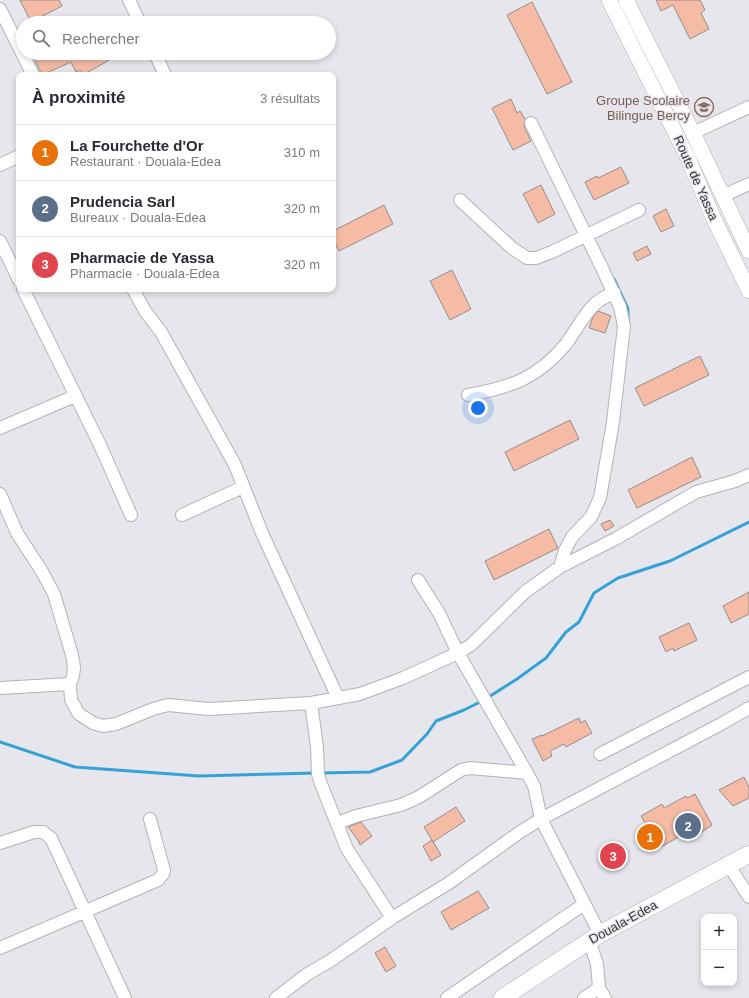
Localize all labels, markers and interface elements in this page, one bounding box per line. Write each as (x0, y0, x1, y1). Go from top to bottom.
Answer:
search box (16, 16, 336, 60)
icon: search (30, 27, 52, 49)
text: Rechercher (62, 30, 140, 47)
text: À proximité (32, 88, 126, 107)
text: 3 résultats (260, 91, 320, 106)
place label: Groupe Scolaire Bilingue Bercy (596, 93, 690, 123)
school or university icon: Groupe Scolaire Bilingue Bercy (693, 96, 715, 118)
street label: Route de Yassa (671, 133, 722, 223)
text: La Fourchette d'Or (70, 137, 204, 154)
text: 1 (41, 145, 49, 160)
text: 310 m (284, 145, 320, 160)
text: Restaurant · Douala-Edea (70, 154, 221, 169)
text: Prudencia Sarl (70, 193, 175, 210)
text: 2 (41, 201, 49, 216)
text: 320 m (284, 201, 320, 216)
text: Bureaux · Douala-Edea (70, 210, 206, 225)
text: Pharmacie de Yassa (70, 249, 214, 266)
text: 3 (41, 257, 49, 272)
text: 320 m (284, 257, 320, 272)
text: Pharmacie · Douala-Edea (70, 266, 220, 281)
your location (468, 398, 488, 418)
pin: 2 (675, 811, 701, 841)
pin: 1 (637, 822, 663, 852)
pin: 3 (600, 841, 626, 871)
street label: Douala-Edea (586, 897, 660, 947)
map controls (701, 914, 737, 986)
button: + (701, 914, 737, 950)
button: − (701, 950, 737, 986)

